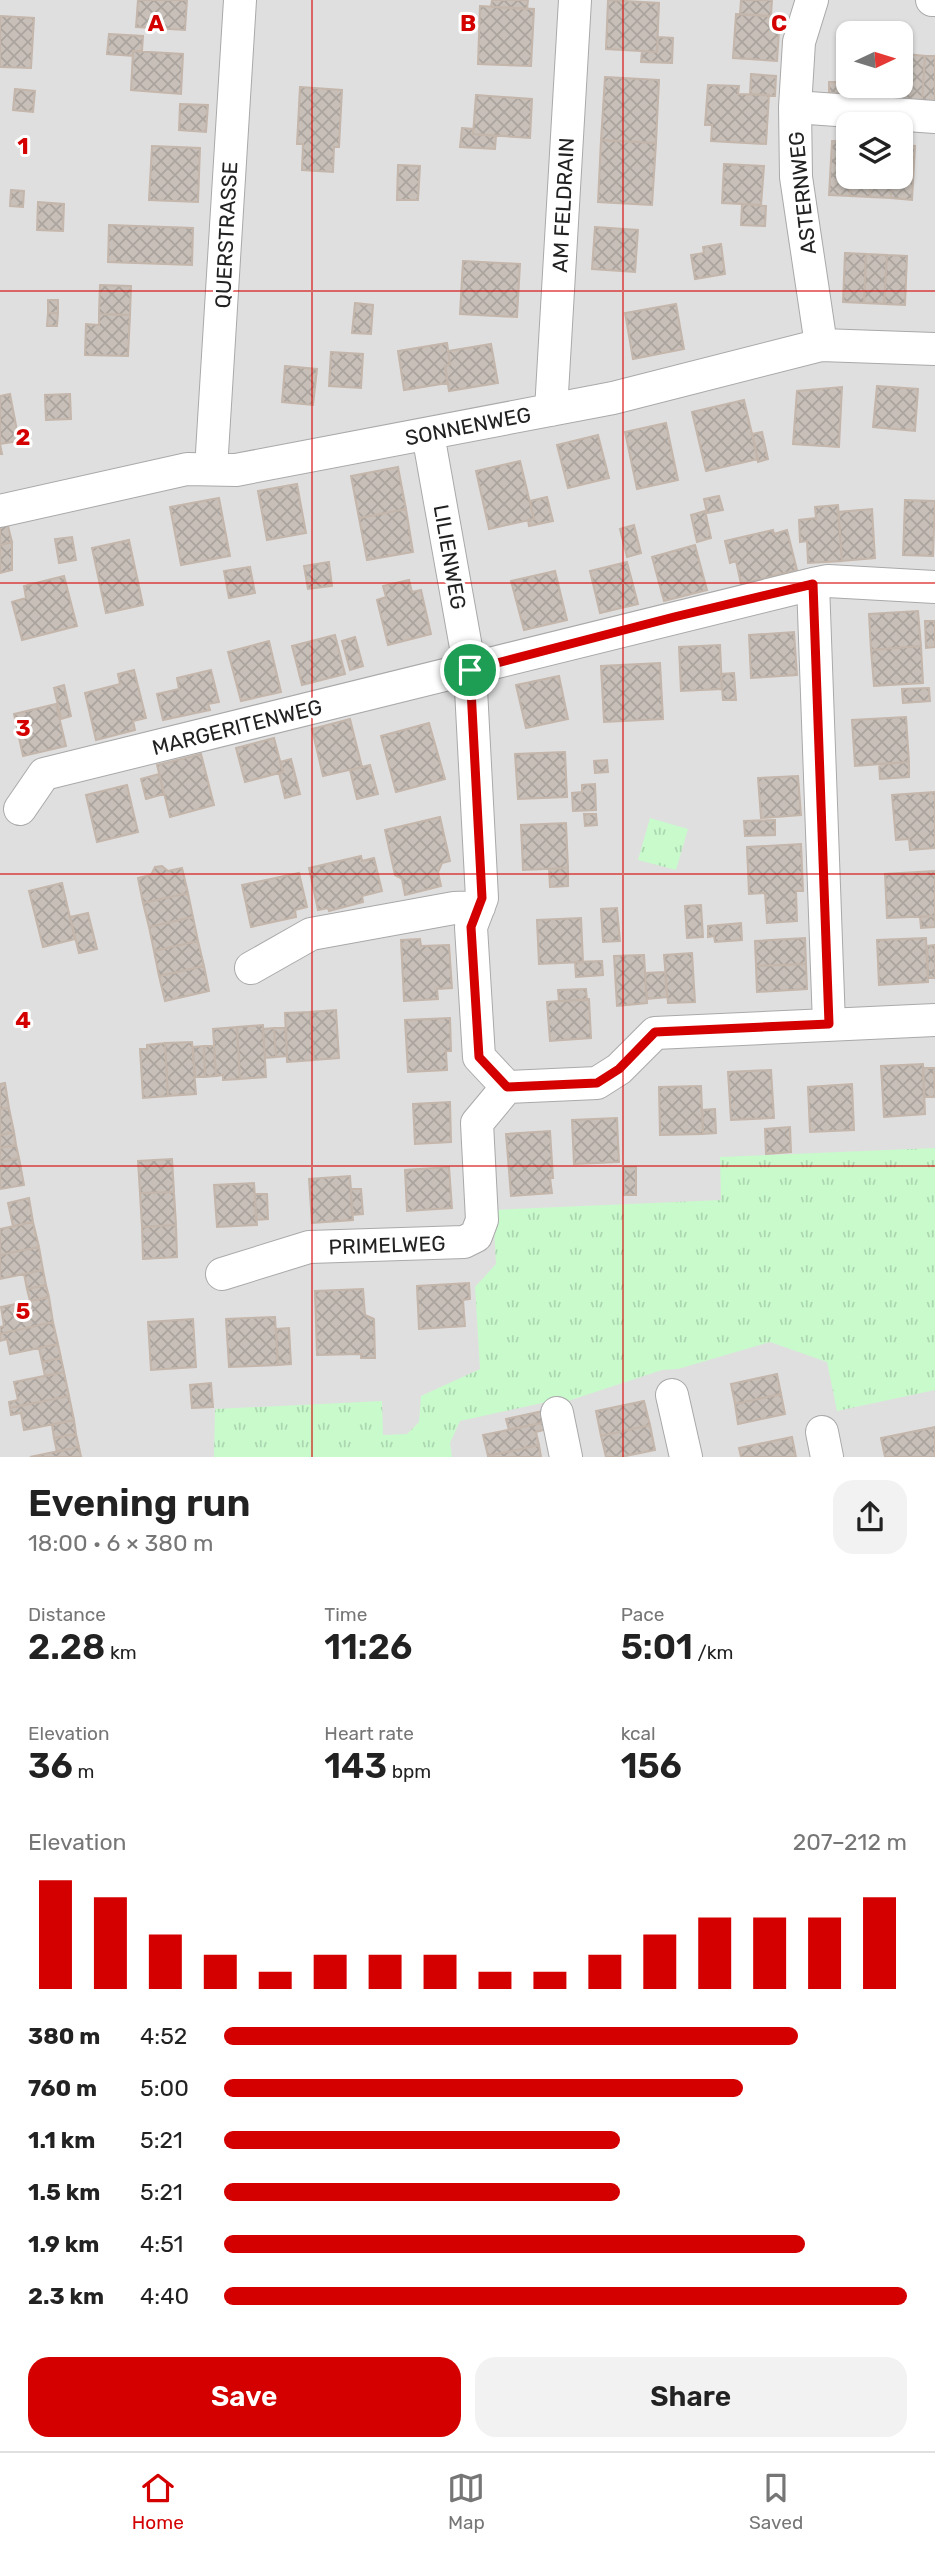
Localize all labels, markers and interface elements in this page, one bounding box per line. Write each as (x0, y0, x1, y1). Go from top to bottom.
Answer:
text: A (148, 9, 165, 37)
text: B (460, 9, 476, 37)
text: C (771, 9, 787, 37)
north arrow (836, 21, 914, 98)
map controls (836, 21, 913, 189)
button: layers (836, 112, 913, 189)
street label: ASTERNWEG (783, 130, 821, 256)
text: 1 (17, 132, 29, 160)
street label: AM FELDRAIN (547, 137, 579, 273)
street label: QUERSTRASSE (210, 161, 242, 309)
street label: SONNENWEG (403, 402, 533, 450)
text: 2 (16, 423, 30, 451)
street label: LILIENWEG (428, 503, 472, 611)
pin (440, 640, 500, 700)
icon: arrive (451, 651, 489, 689)
street label: MARGERITENWEG (149, 694, 325, 760)
text: 3 (15, 714, 31, 742)
text: 4 (15, 1006, 31, 1034)
street label: PRIMELWEG (328, 1230, 446, 1260)
text: 5 (16, 1297, 31, 1325)
text: Evening run (28, 1480, 251, 1526)
button: share (833, 1480, 907, 1554)
text: 18:00 · 6 × 380 m (28, 1529, 214, 1557)
text: Distance (28, 1603, 106, 1626)
text: Time (324, 1603, 367, 1626)
text: Pace (621, 1603, 664, 1626)
text: 2.28 (28, 1626, 105, 1668)
text: 11:26 (324, 1626, 412, 1668)
text: 5:01 (621, 1626, 693, 1668)
text: km (105, 1641, 137, 1664)
text: /km (693, 1641, 733, 1664)
text: Elevation (28, 1722, 109, 1745)
text: Heart rate (324, 1722, 414, 1745)
text: kcal (621, 1722, 656, 1745)
text: 36 (28, 1745, 73, 1787)
text: 143 (324, 1745, 387, 1787)
text: 156 (621, 1745, 682, 1787)
text: m (73, 1760, 94, 1783)
text: bpm (387, 1760, 431, 1783)
text: Elevation (28, 1828, 127, 1856)
text: 207–212 m (793, 1828, 907, 1856)
text: 380 m (28, 2022, 100, 2050)
text: 4:52 (140, 2022, 187, 2050)
text: 760 m (28, 2074, 97, 2102)
text: 5:00 (140, 2074, 189, 2102)
text: 1.1 km (28, 2126, 95, 2154)
text: 5:21 (140, 2126, 183, 2154)
text: 1.5 km (28, 2178, 100, 2206)
text: 5:21 (140, 2178, 183, 2206)
text: 1.9 km (28, 2230, 99, 2258)
text: 4:51 (140, 2230, 183, 2258)
text: 2.3 km (28, 2282, 104, 2310)
text: 4:40 (140, 2282, 189, 2310)
button: Save (28, 2357, 461, 2437)
button: Share (475, 2357, 907, 2437)
tab: Home (132, 2469, 184, 2534)
tab: Map (447, 2469, 485, 2534)
tab: Saved (749, 2469, 803, 2534)

